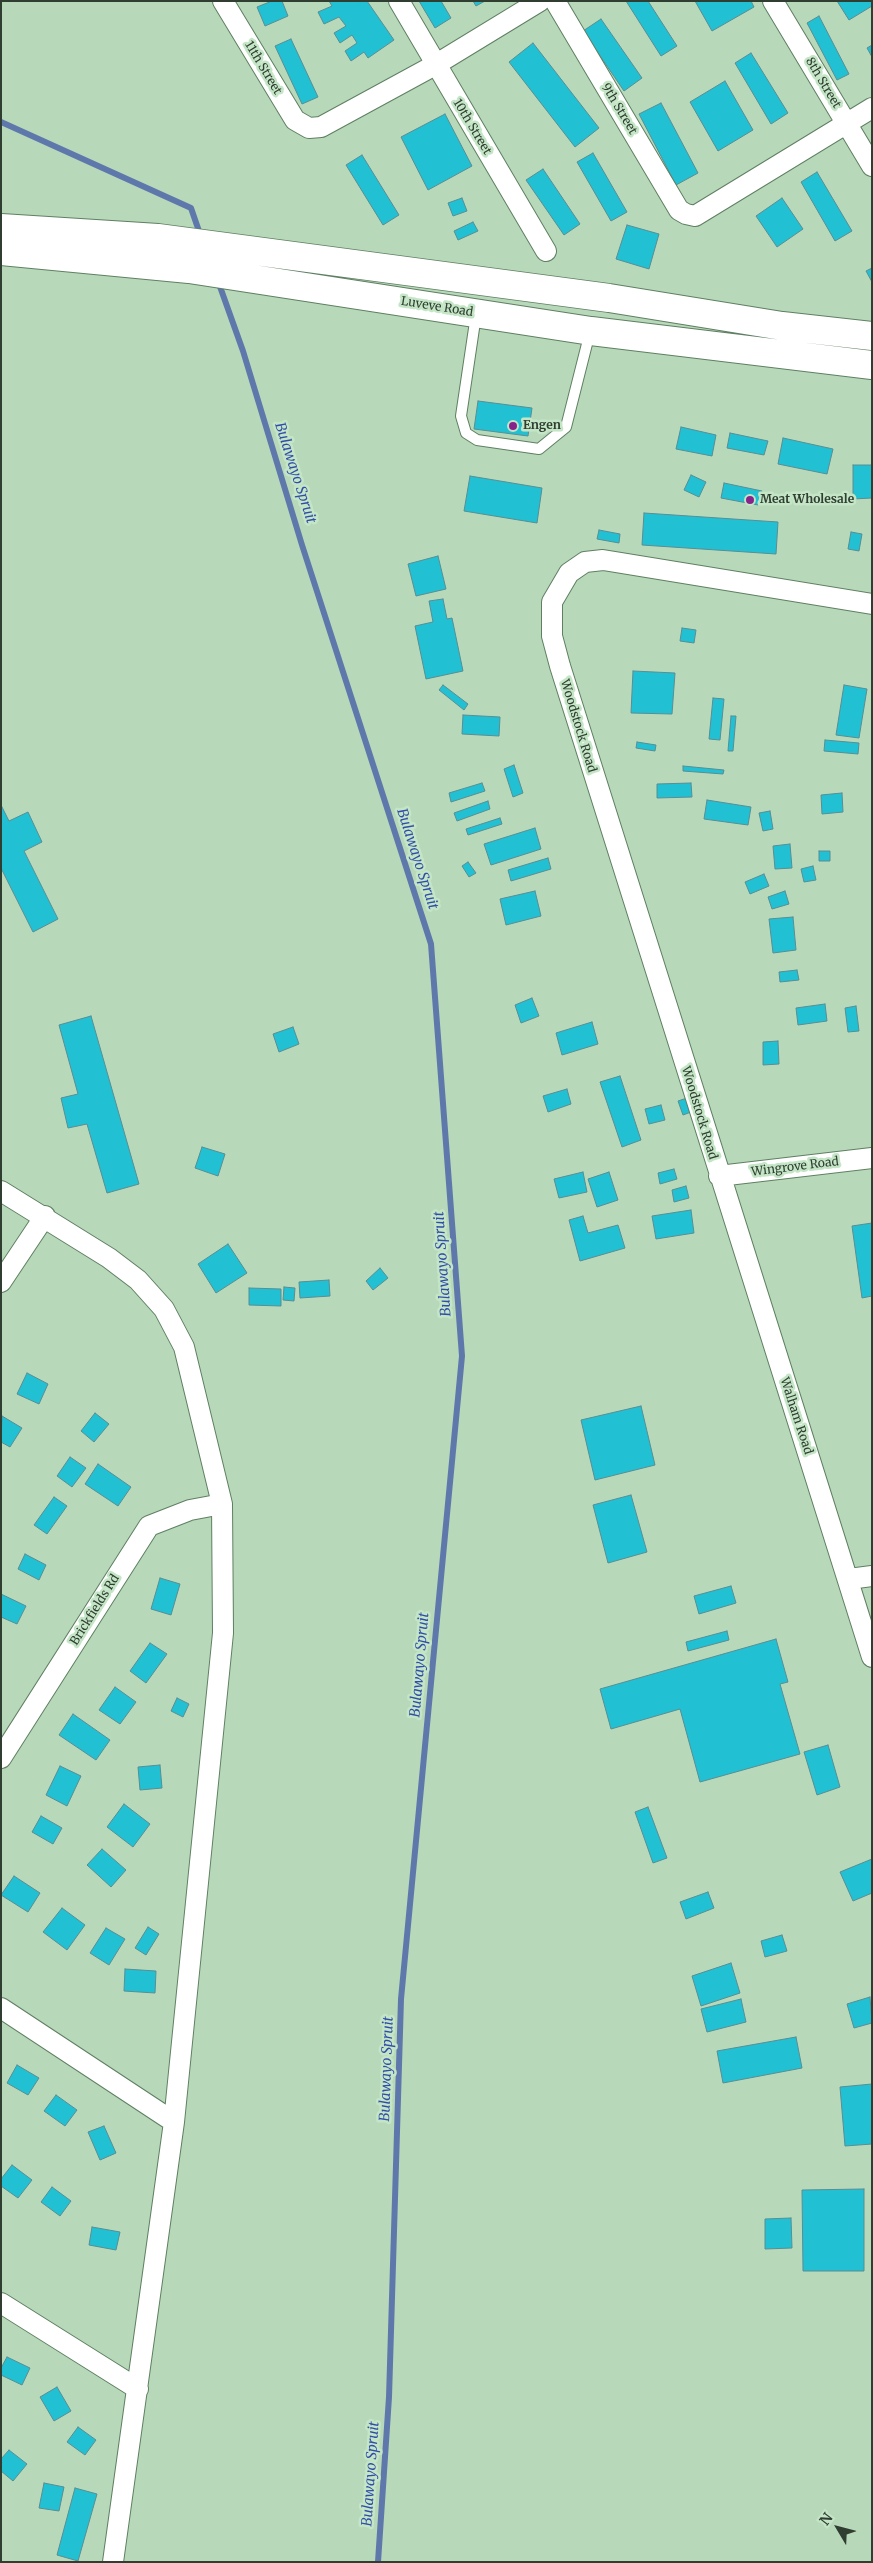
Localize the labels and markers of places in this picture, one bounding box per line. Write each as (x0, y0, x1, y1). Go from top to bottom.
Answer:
place label: Engen (523, 419, 561, 433)
marker: Engen (507, 420, 519, 432)
place label: Meat Wholesale (760, 493, 854, 507)
marker: Meat Wholesale (744, 494, 756, 506)

